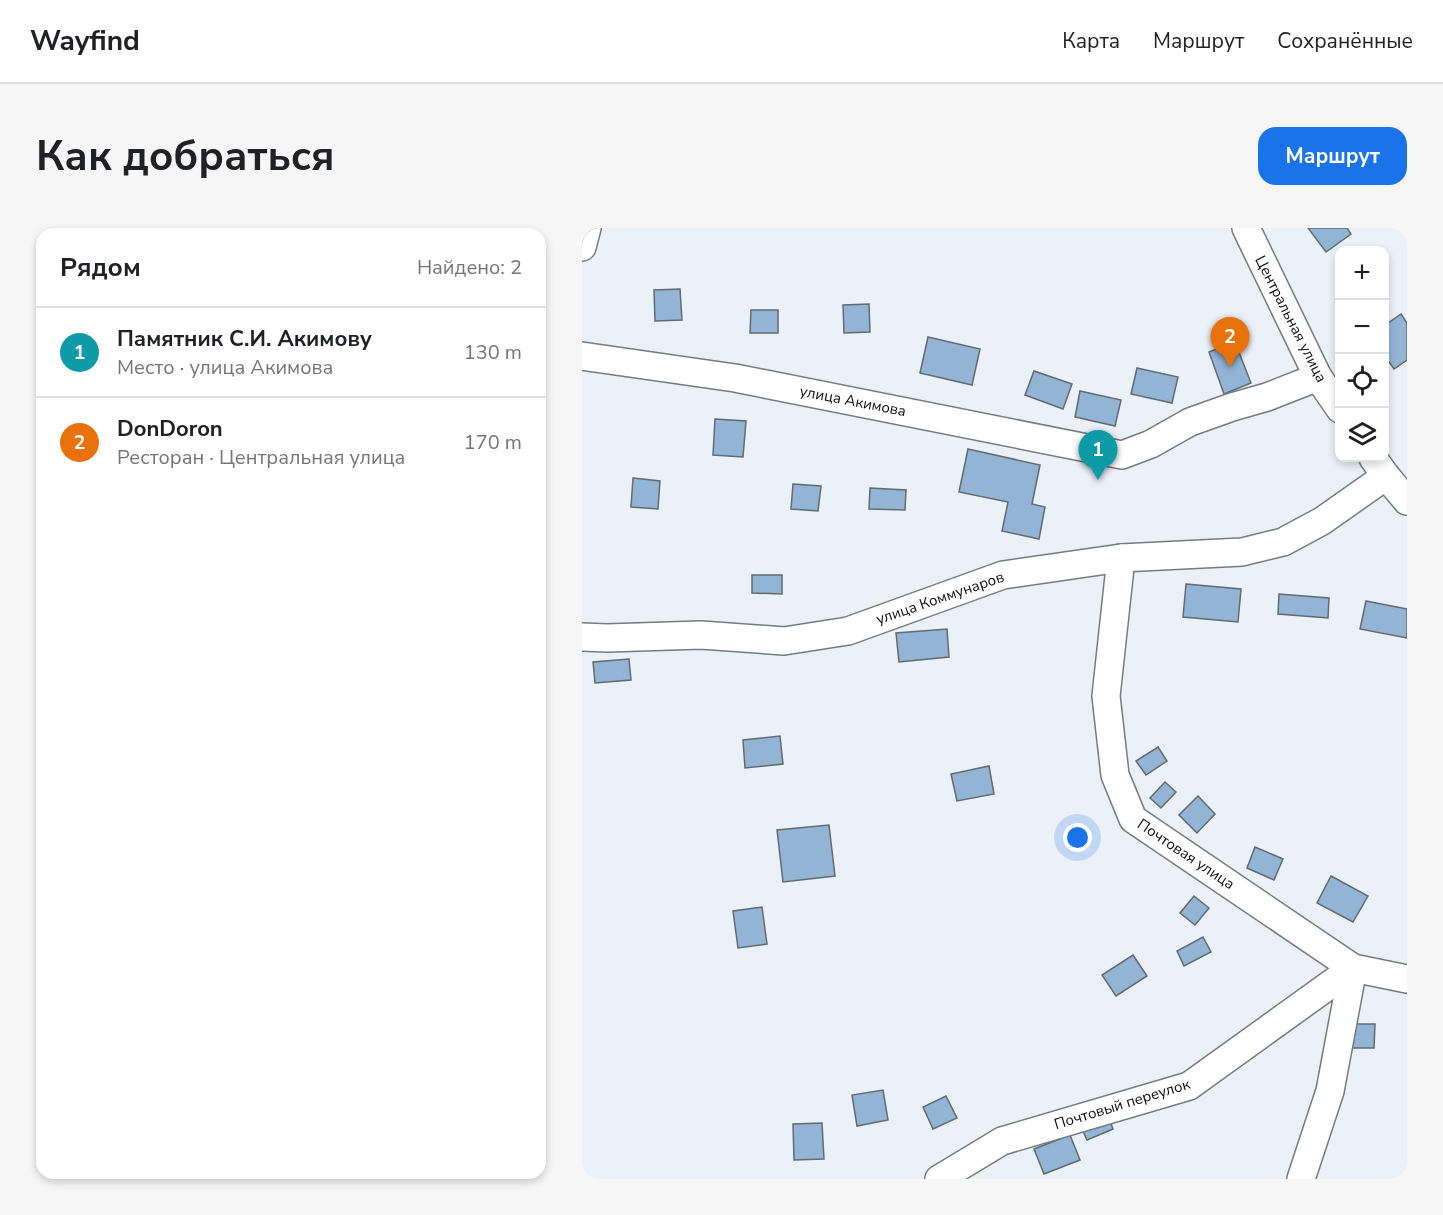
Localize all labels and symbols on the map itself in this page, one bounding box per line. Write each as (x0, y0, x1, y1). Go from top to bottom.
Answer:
street label: Центральная улица (1250, 252, 1332, 386)
pin: 2 (1210, 318, 1250, 367)
street label: улица Акимова (798, 381, 908, 421)
pin: 1 (1078, 430, 1118, 480)
street label: улица Коммунаров (873, 567, 1007, 629)
street label: Почтовая улица (1133, 814, 1239, 894)
your location (1063, 823, 1092, 852)
street label: Почтовый переулок (1052, 1074, 1193, 1134)

